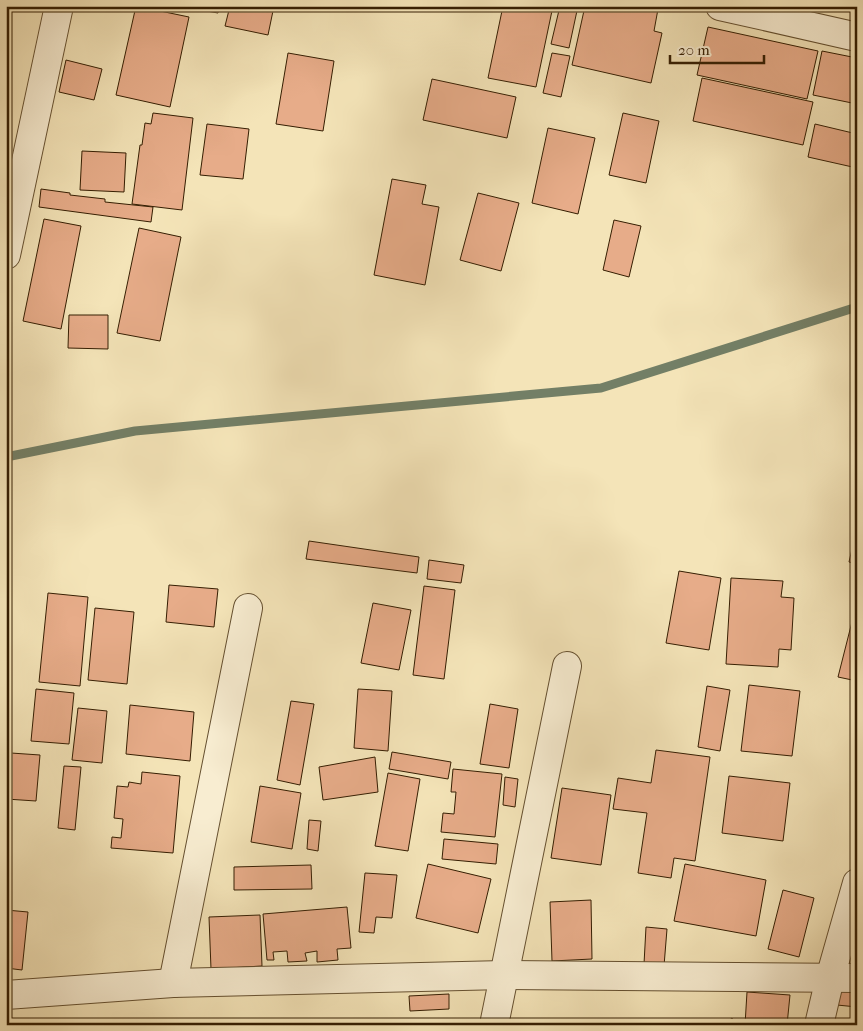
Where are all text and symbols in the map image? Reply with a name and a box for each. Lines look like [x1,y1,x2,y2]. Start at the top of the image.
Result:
scale bar [670,32,764,64]
text: 20 m [678,41,710,59]

